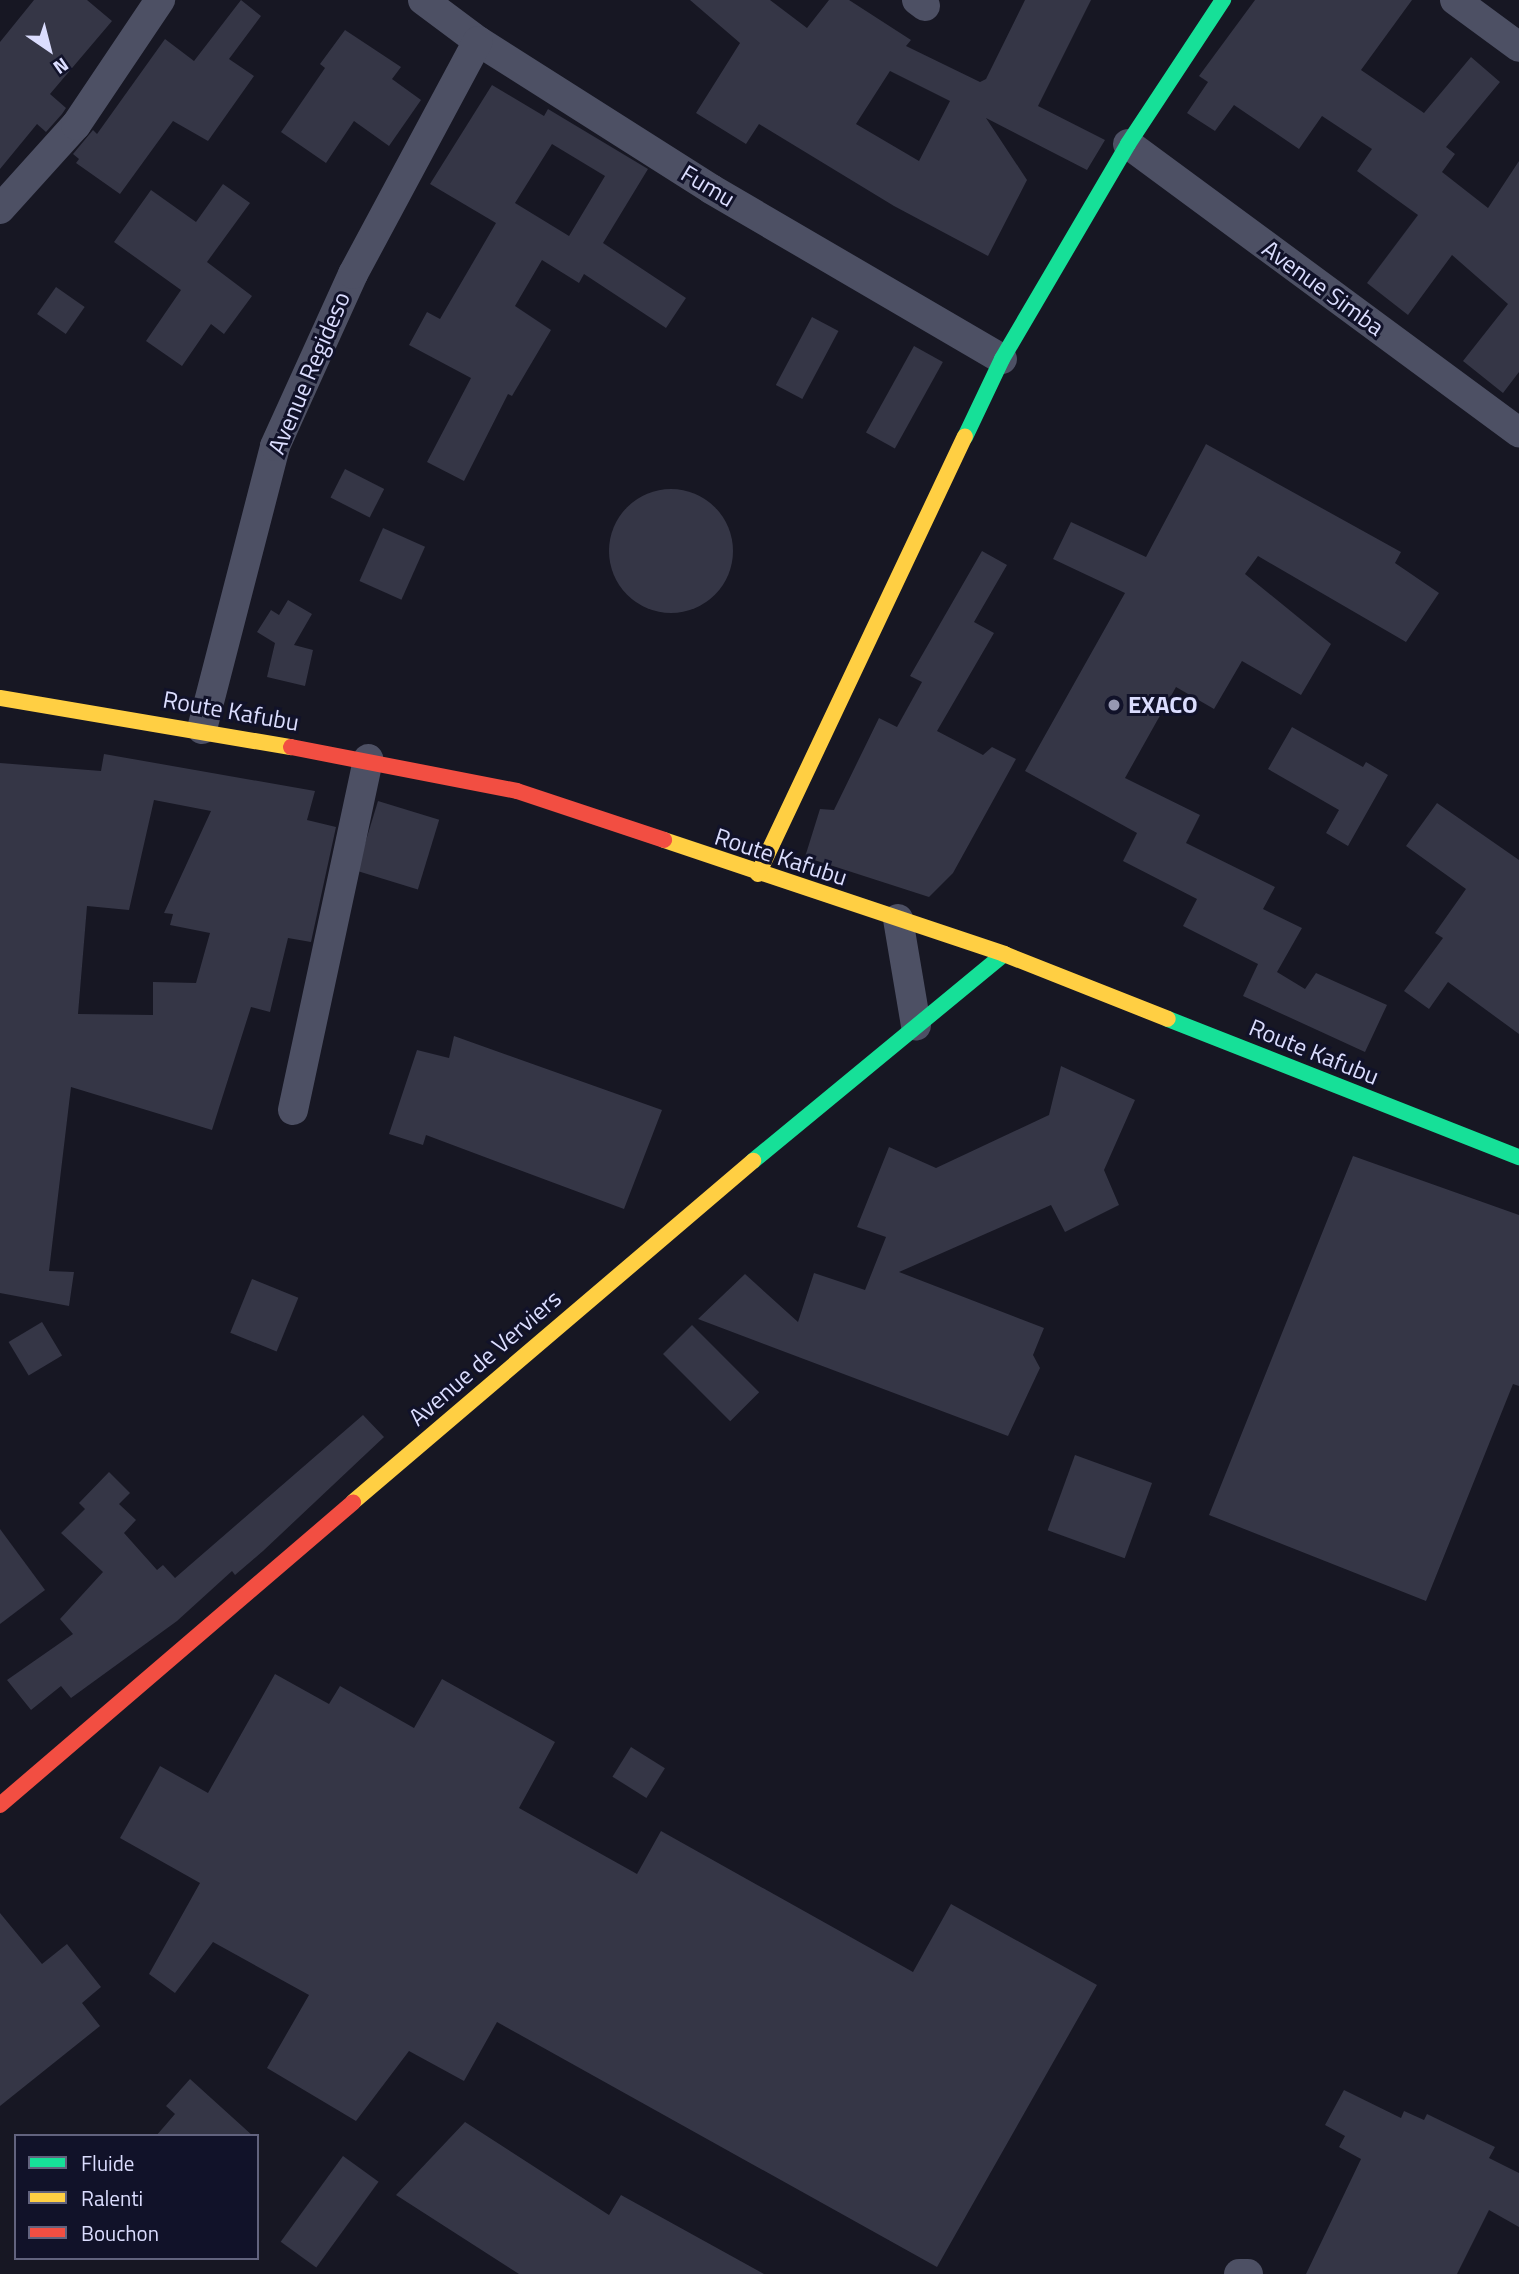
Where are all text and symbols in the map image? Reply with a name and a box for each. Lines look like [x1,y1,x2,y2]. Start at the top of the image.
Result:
north arrow [14,14,84,84]
text: N [48,51,75,82]
street label: Fumu [676,159,740,213]
street label: Avenue Simba [1257,234,1389,342]
street label: Avenue Regideso [262,288,356,458]
street label: Route Kafubu [161,685,301,737]
place label: EXACO [1128,691,1198,719]
marker: EXACO [1106,697,1122,713]
street label: Route Kafubu [711,822,851,892]
street label: Route Kafubu [1245,1013,1383,1091]
street label: Avenue de Verviers [403,1284,567,1432]
legend [14,2134,259,2260]
text: Fluide [81,2147,134,2179]
text: Ralenti [81,2182,143,2214]
text: Bouchon [81,2217,159,2249]

